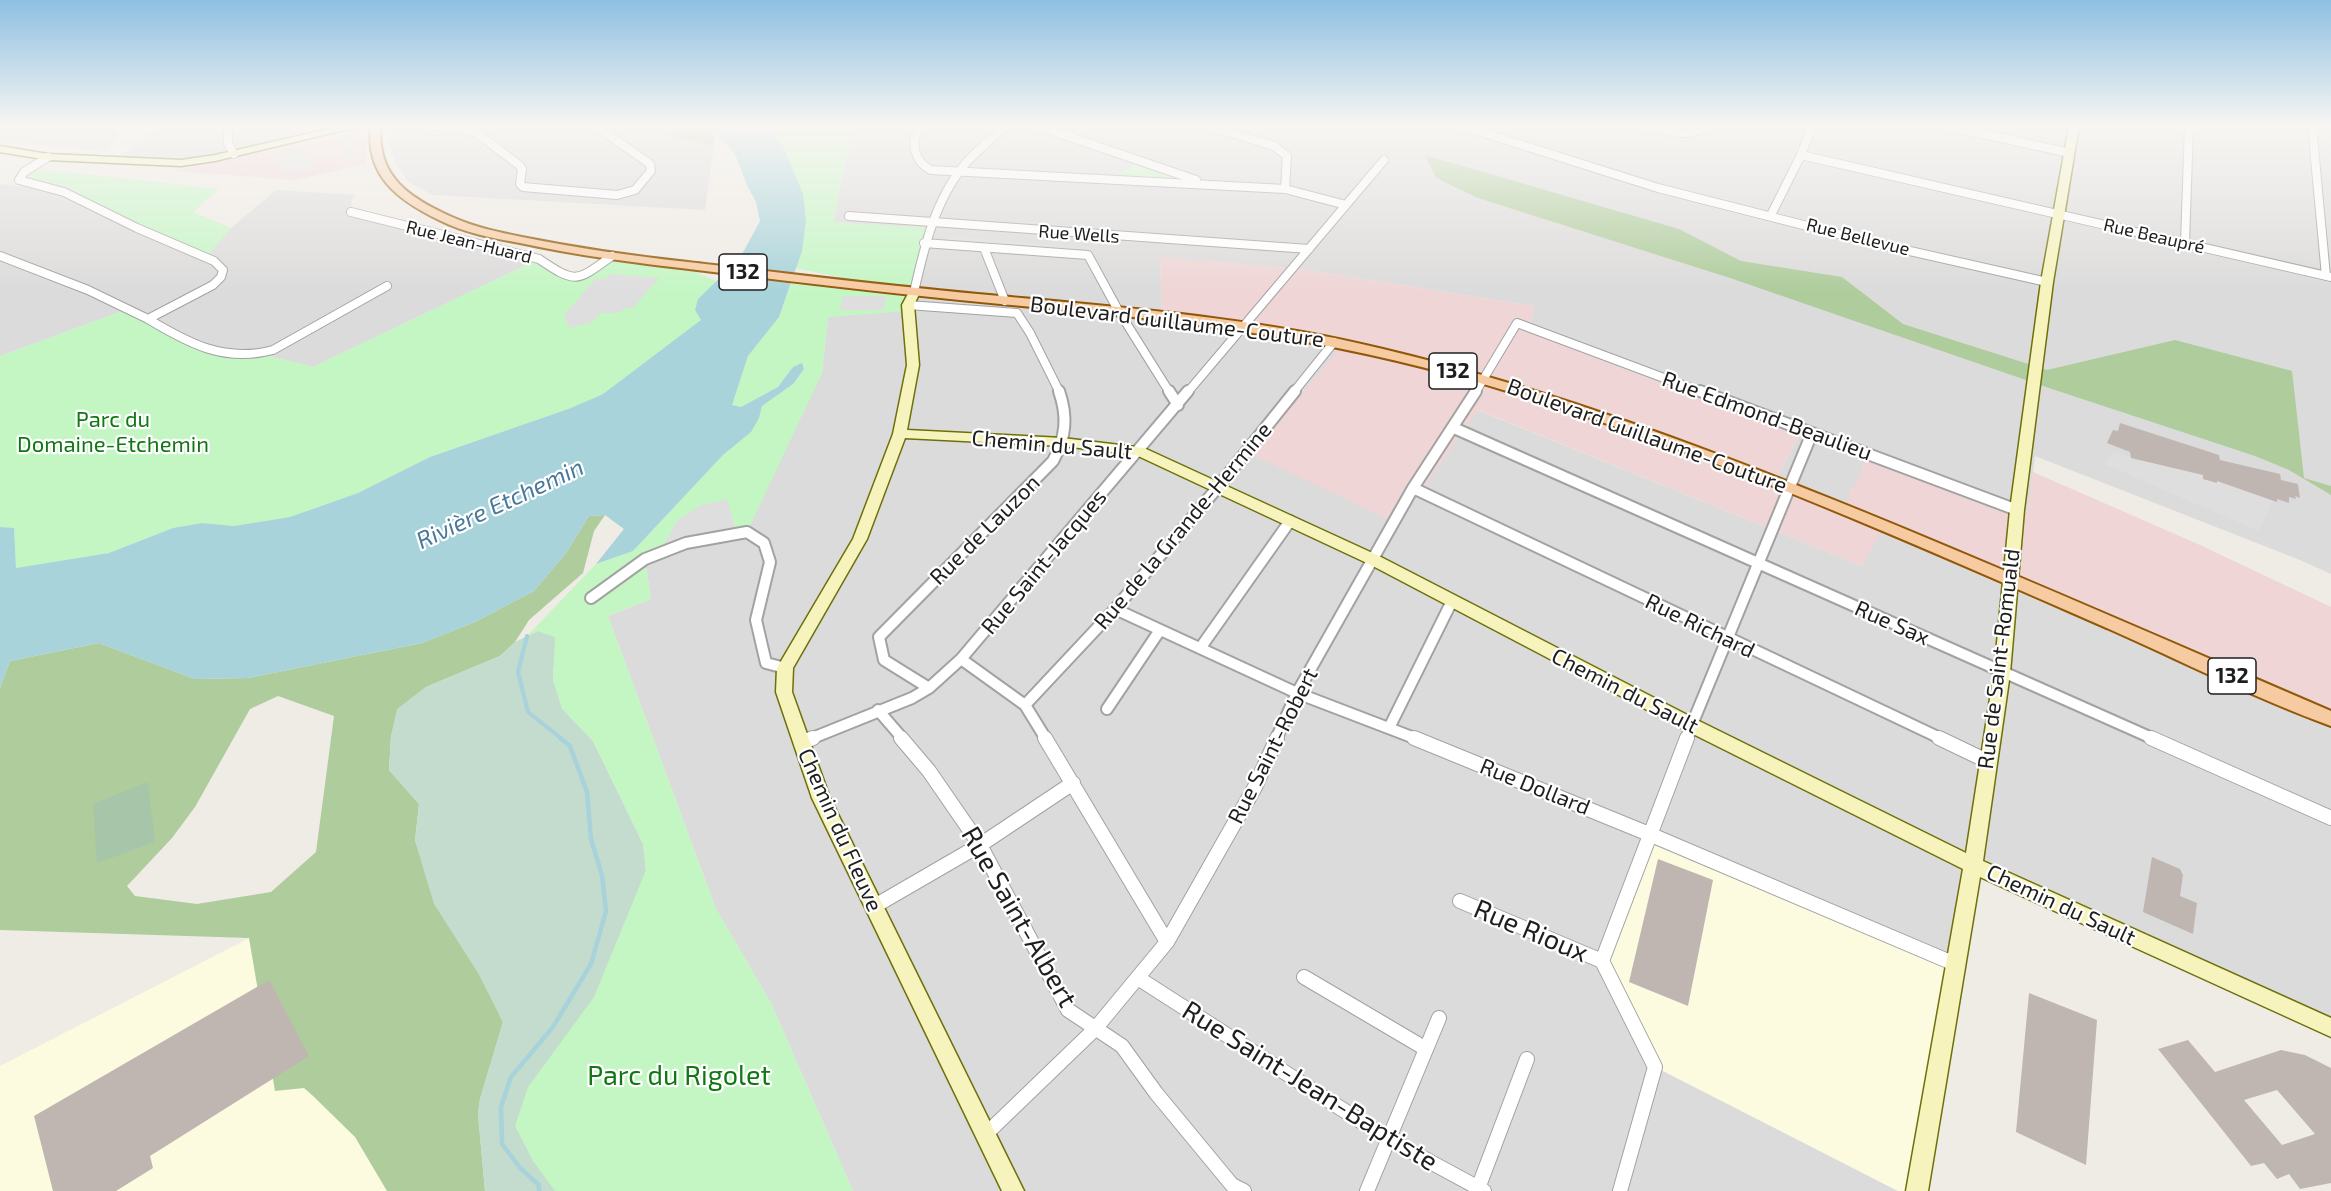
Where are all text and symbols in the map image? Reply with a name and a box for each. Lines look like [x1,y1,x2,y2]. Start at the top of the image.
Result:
street label: Rue Bellevue [1804,214,1912,260]
street label: Rue Beaupré [2101,214,2207,258]
street label: Rue Jean-Huard [404,216,534,268]
street label: Rue Wells [1038,220,1120,248]
road number: 132 [719,254,767,290]
street label: Boulevard Guillaume-Couture [1028,291,1326,353]
road number: 132 [1429,353,1477,389]
street label: Rue Edmond-Beaulieu [1659,366,1875,466]
street label: Boulevard Guillaume-Couture [1503,373,1791,499]
park label: Parc du Domaine-Etchemin [17,407,209,458]
street label: Rue de la Grande-Hermine [1089,417,1277,635]
street label: Chemin du Sault [970,425,1134,465]
water label: Rivière Etchemin [412,453,588,555]
street label: Rue de Lauzon [925,470,1045,590]
street label: Rue Saint-Jacques [976,484,1112,640]
street label: Rue de Saint-Romuald [1972,547,2026,771]
street label: Rue Richard [1641,588,1759,664]
street label: Rue Sax [1851,595,1933,651]
street label: Chemin du Sault [1547,643,1703,739]
road number: 132 [2208,658,2256,694]
street label: Rue Saint-Robert [1222,664,1324,828]
street label: Chemin du Fleuve [792,744,888,916]
street label: Rue Dollard [1476,753,1594,821]
street label: Rue Saint-Albert [954,821,1084,1013]
street label: Chemin du Sault [1982,859,2140,951]
street label: Rue Rioux [1469,892,1593,970]
street label: Rue Saint-Jean-Baptiste [1176,994,1444,1178]
park label: Parc du Rigolet [587,1060,771,1092]

